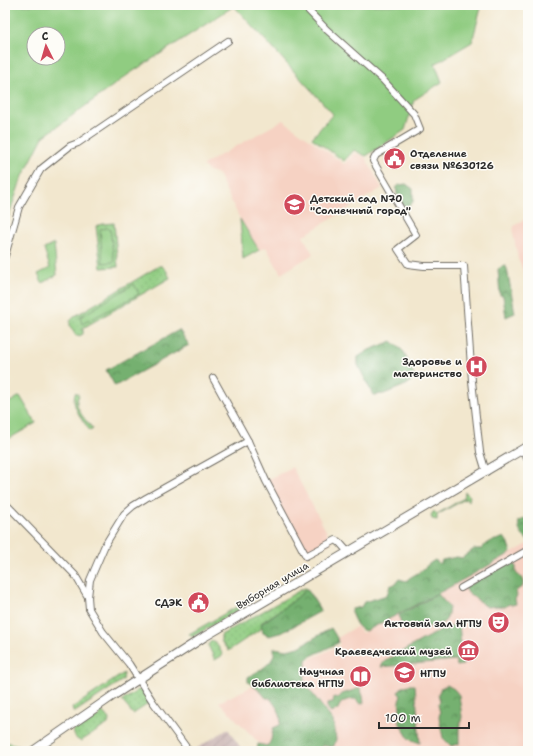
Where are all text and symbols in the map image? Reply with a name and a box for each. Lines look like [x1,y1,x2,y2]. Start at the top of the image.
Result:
north arrow [26,26,66,66]
text: С [41,29,49,44]
public building icon: Отделение связи №630126 [381,146,407,172]
place label: Отделение связи №630126 [410,147,494,172]
school or university icon: Детский сад N70 "Солнечный город" [281,191,307,217]
place label: Детский сад N70 "Солнечный город" [310,192,411,217]
hospital icon: Здоровье и материнство [464,354,490,380]
place label: Здоровье и материнство [393,355,462,380]
street label: Выборная улица [234,558,311,612]
public building icon: СДЭК [185,589,211,615]
place label: СДЭК [155,596,182,609]
theatre icon: Актовый зал НГПУ [485,610,511,636]
place label: Актовый зал НГПУ [384,617,482,630]
museum icon: Краеведческий музей [455,638,481,664]
place label: Краеведческий музей [335,645,452,658]
school or university icon: НГПУ [391,660,417,686]
library icon: Научная библиотека НГПУ [347,664,373,690]
place label: Научная библиотека НГПУ [251,665,344,690]
place label: НГПУ [420,667,446,680]
scale bar [379,704,469,730]
text: 100 m [385,710,421,726]

